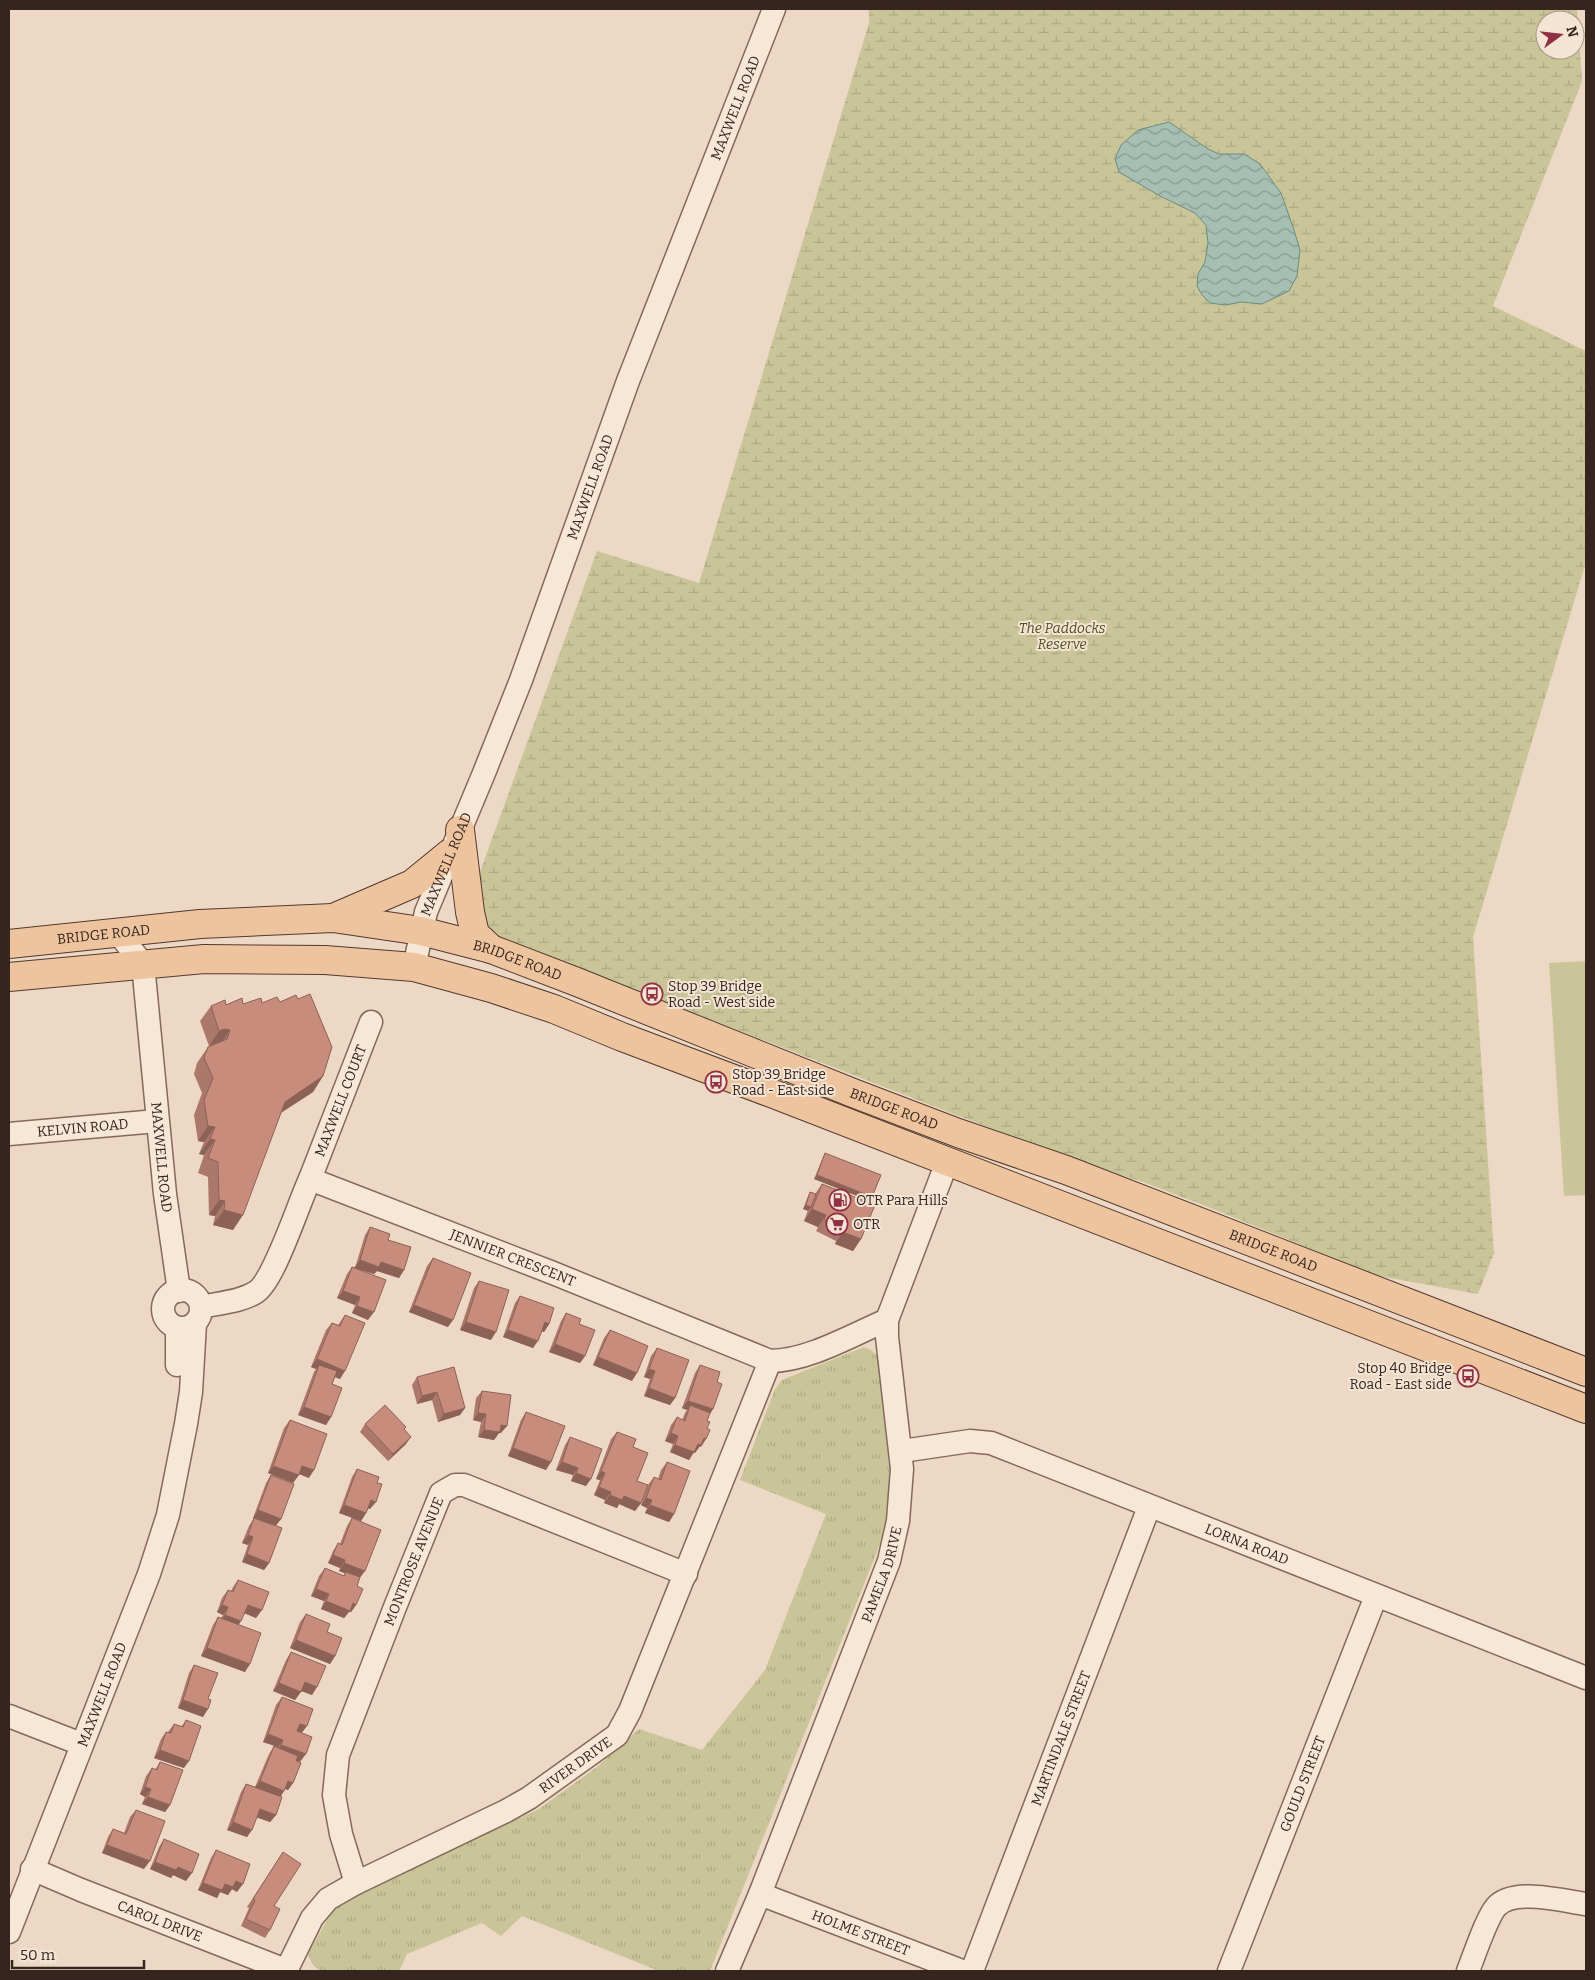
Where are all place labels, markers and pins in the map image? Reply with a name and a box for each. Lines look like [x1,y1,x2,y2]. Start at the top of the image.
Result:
place label: Stop 39 Bridge Road - West side [668,978,775,1011]
bus stop icon: Stop 39 Bridge Road - West side [640,982,664,1006]
place label: Stop 39 Bridge Road - East side [732,1066,834,1099]
bus stop icon: Stop 39 Bridge Road - East side [704,1070,728,1094]
fuel station icon: OTR Para Hills [828,1188,852,1212]
place label: OTR Para Hills [856,1192,948,1209]
supermarket icon: OTR [825,1212,849,1236]
place label: OTR [853,1216,880,1233]
place label: Stop 40 Bridge Road - East side [1350,1360,1452,1393]
bus stop icon: Stop 40 Bridge Road - East side [1456,1364,1480,1388]

